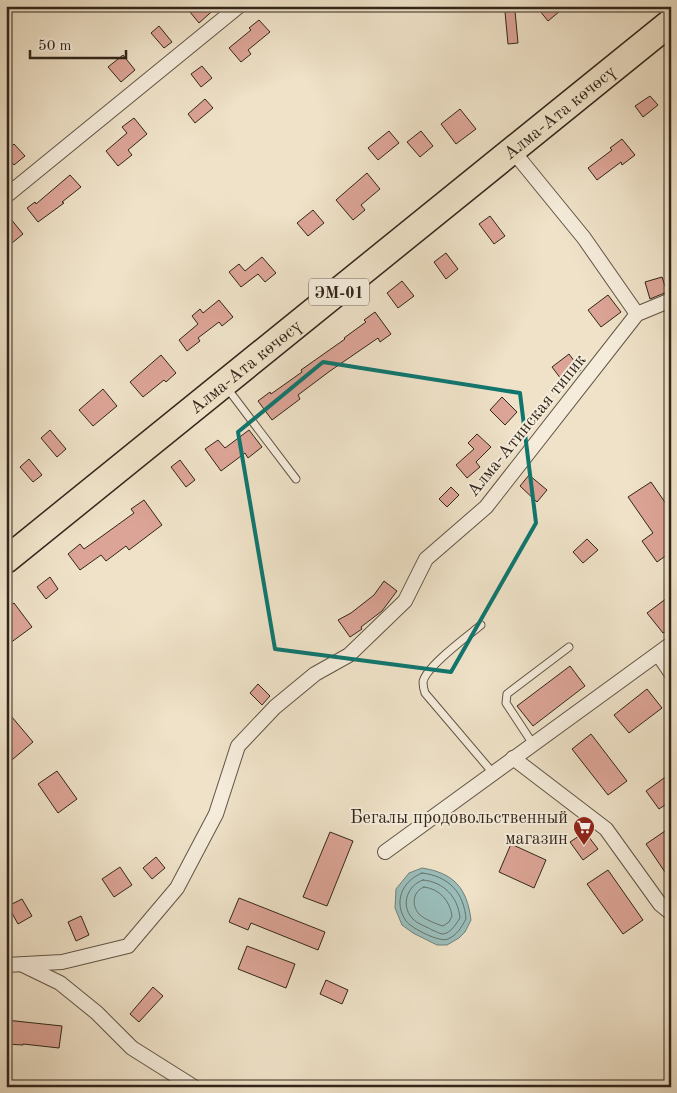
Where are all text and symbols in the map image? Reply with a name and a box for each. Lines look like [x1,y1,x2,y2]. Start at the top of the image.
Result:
scale bar [30,28,126,60]
text: 50 m [38,39,72,54]
street label: Алма-Ата көчөсү [501,62,620,163]
road number: ЭМ-01 [309,278,369,306]
street label: Алма-Ата көчөсү [187,316,306,418]
street label: Алма-Атинская типик [464,351,590,500]
place label: Бегалы продовольственный магазин [350,809,568,848]
supermarket icon: Бегалы продовольственный магазин [572,815,596,846]

